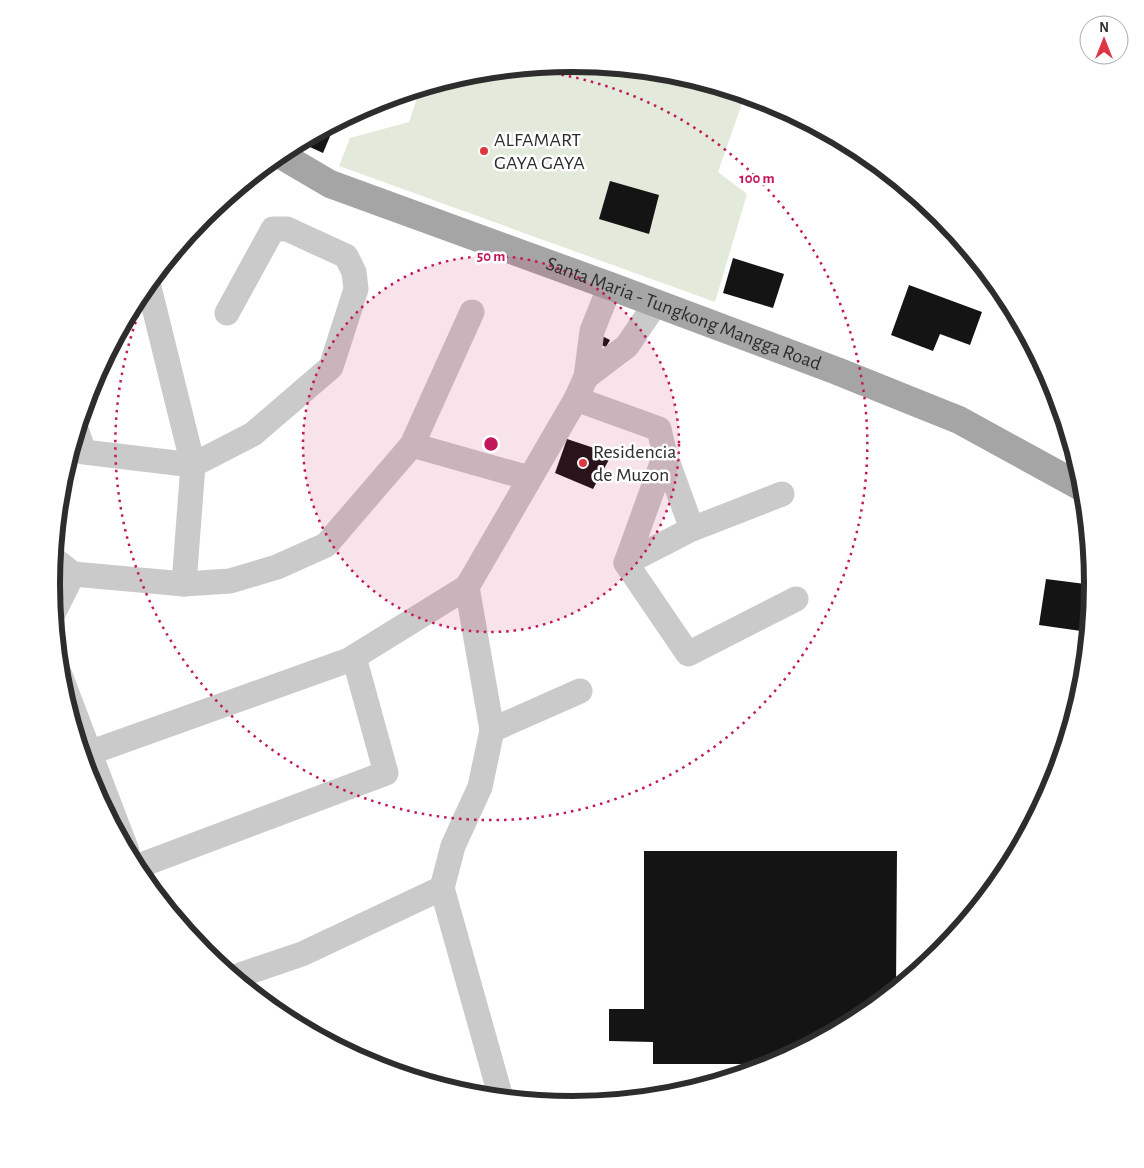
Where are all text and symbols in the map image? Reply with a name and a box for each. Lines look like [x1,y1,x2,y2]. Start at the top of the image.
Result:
north arrow [1079,15,1129,65]
text: N [1099,21,1109,35]
place label: ALFAMART GAYA GAYA [494,130,585,173]
marker: ALFAMART GAYA GAYA [478,145,490,157]
text: 100 m [739,171,775,186]
text: 50 m [477,249,505,264]
street label: Santa Maria - Tungkong Mangga Road [543,254,824,374]
centre of rings [482,435,500,453]
place label: Residencia de Muzon [593,442,677,485]
marker: Residencia de Muzon [577,457,589,469]

